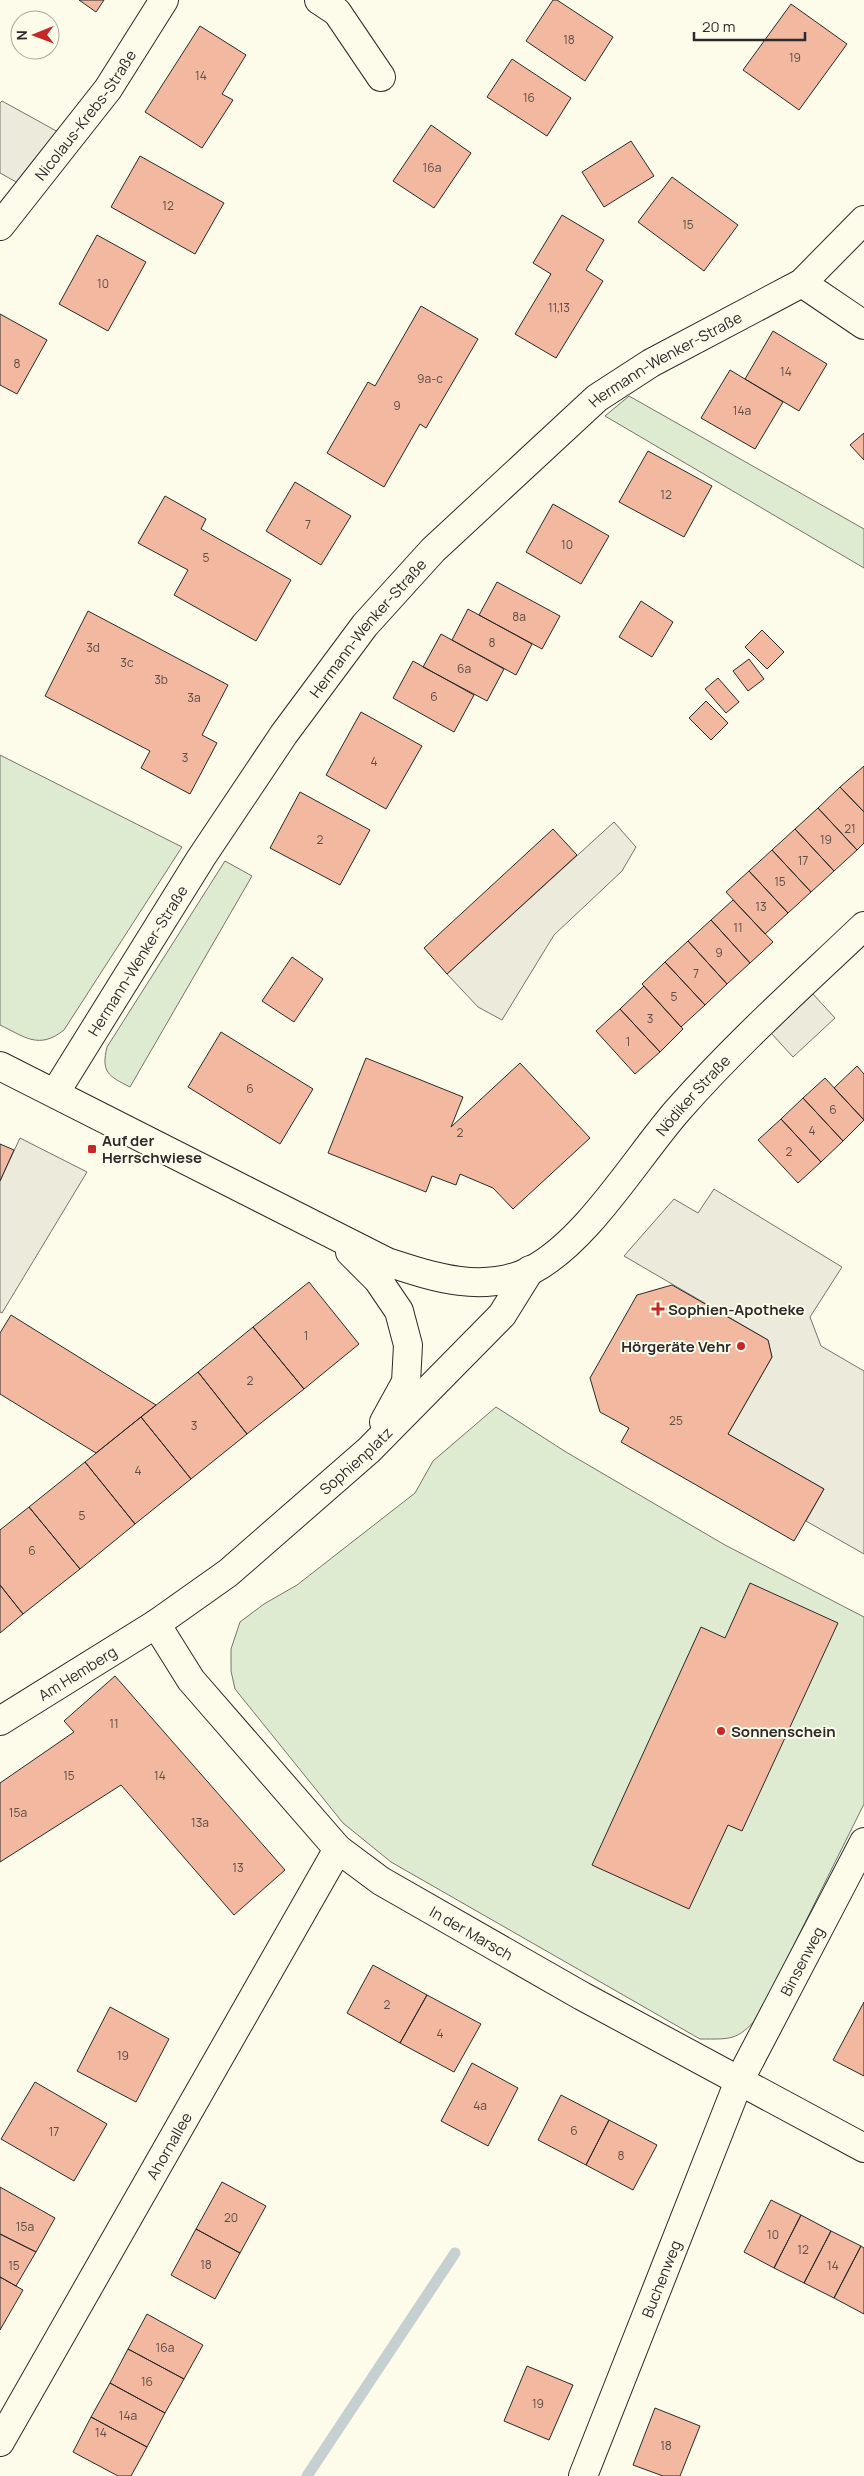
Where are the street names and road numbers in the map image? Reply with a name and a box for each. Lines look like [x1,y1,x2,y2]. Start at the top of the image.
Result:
street label: Nicolaus-Krebs-Straße [29,45,141,185]
street label: Hermann-Wenker-Straße [584,306,745,411]
street label: Hermann-Wenker-Straße [304,554,431,702]
street label: Hermann-Wenker-Straße [83,881,192,1040]
street label: Nödiker Straße [650,1050,735,1140]
street label: Sophienplatz [315,1422,397,1499]
street label: Am Hemberg [34,1641,120,1705]
street label: In der Marsch [426,1901,517,1965]
street label: Binsenweg [775,1923,829,2000]
street label: Ahornallee [141,2108,197,2183]
street label: Buchenweg [636,2237,686,2321]

